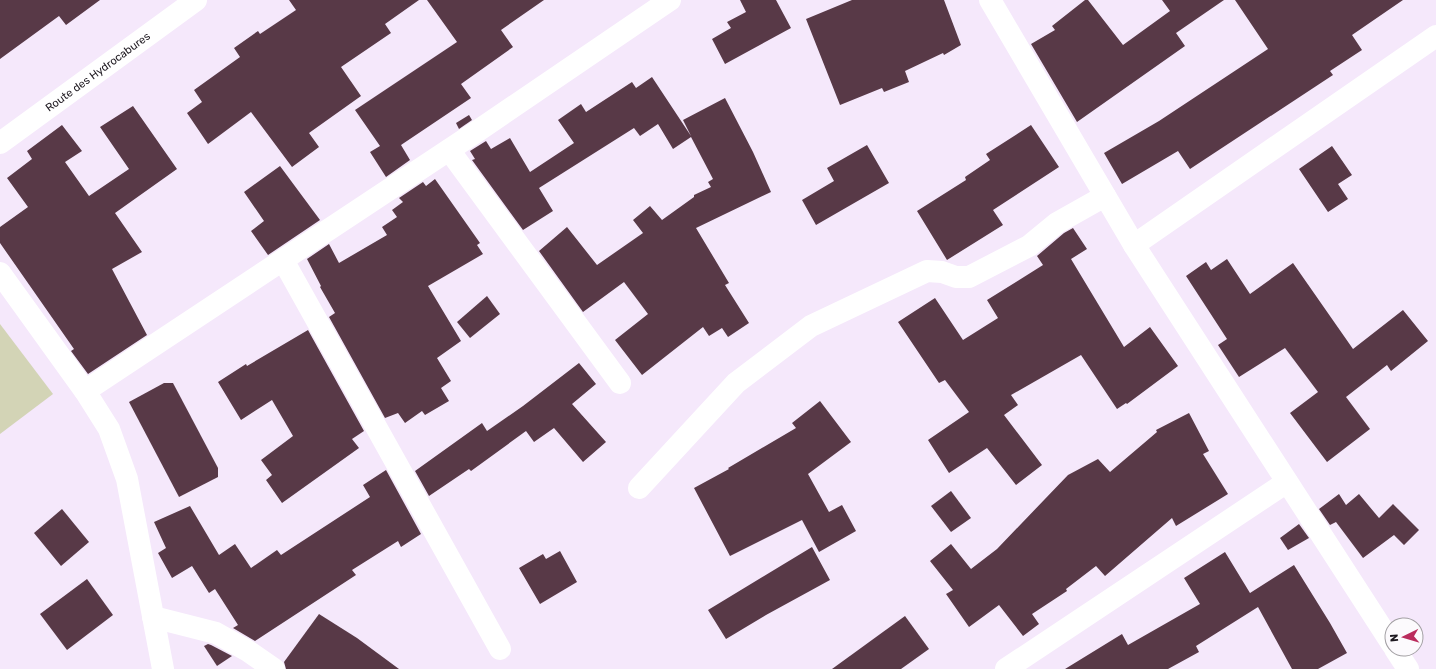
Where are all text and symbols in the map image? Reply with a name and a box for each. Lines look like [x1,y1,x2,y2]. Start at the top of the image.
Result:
street label: Route des Hydrocabures [43,29,153,114]
north arrow [1384,617,1424,657]
text: N [1388,633,1401,642]

